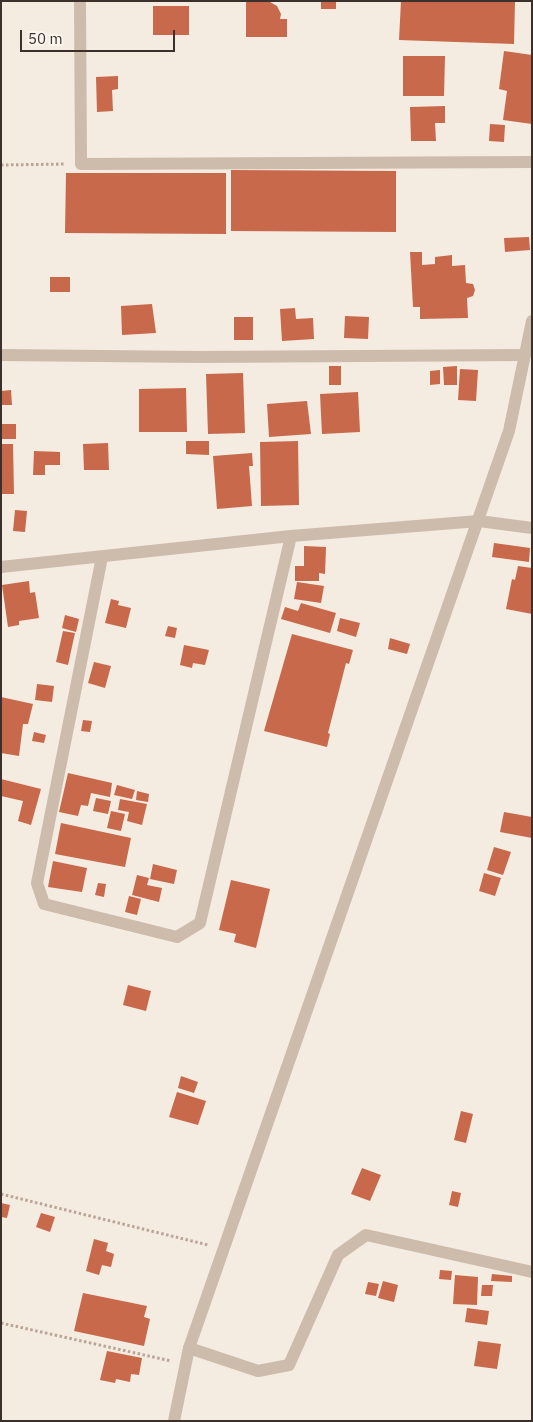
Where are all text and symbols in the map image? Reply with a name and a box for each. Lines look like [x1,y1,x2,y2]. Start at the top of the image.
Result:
scale bar [22,20,178,52]
text: 50 m [28,29,63,48]

